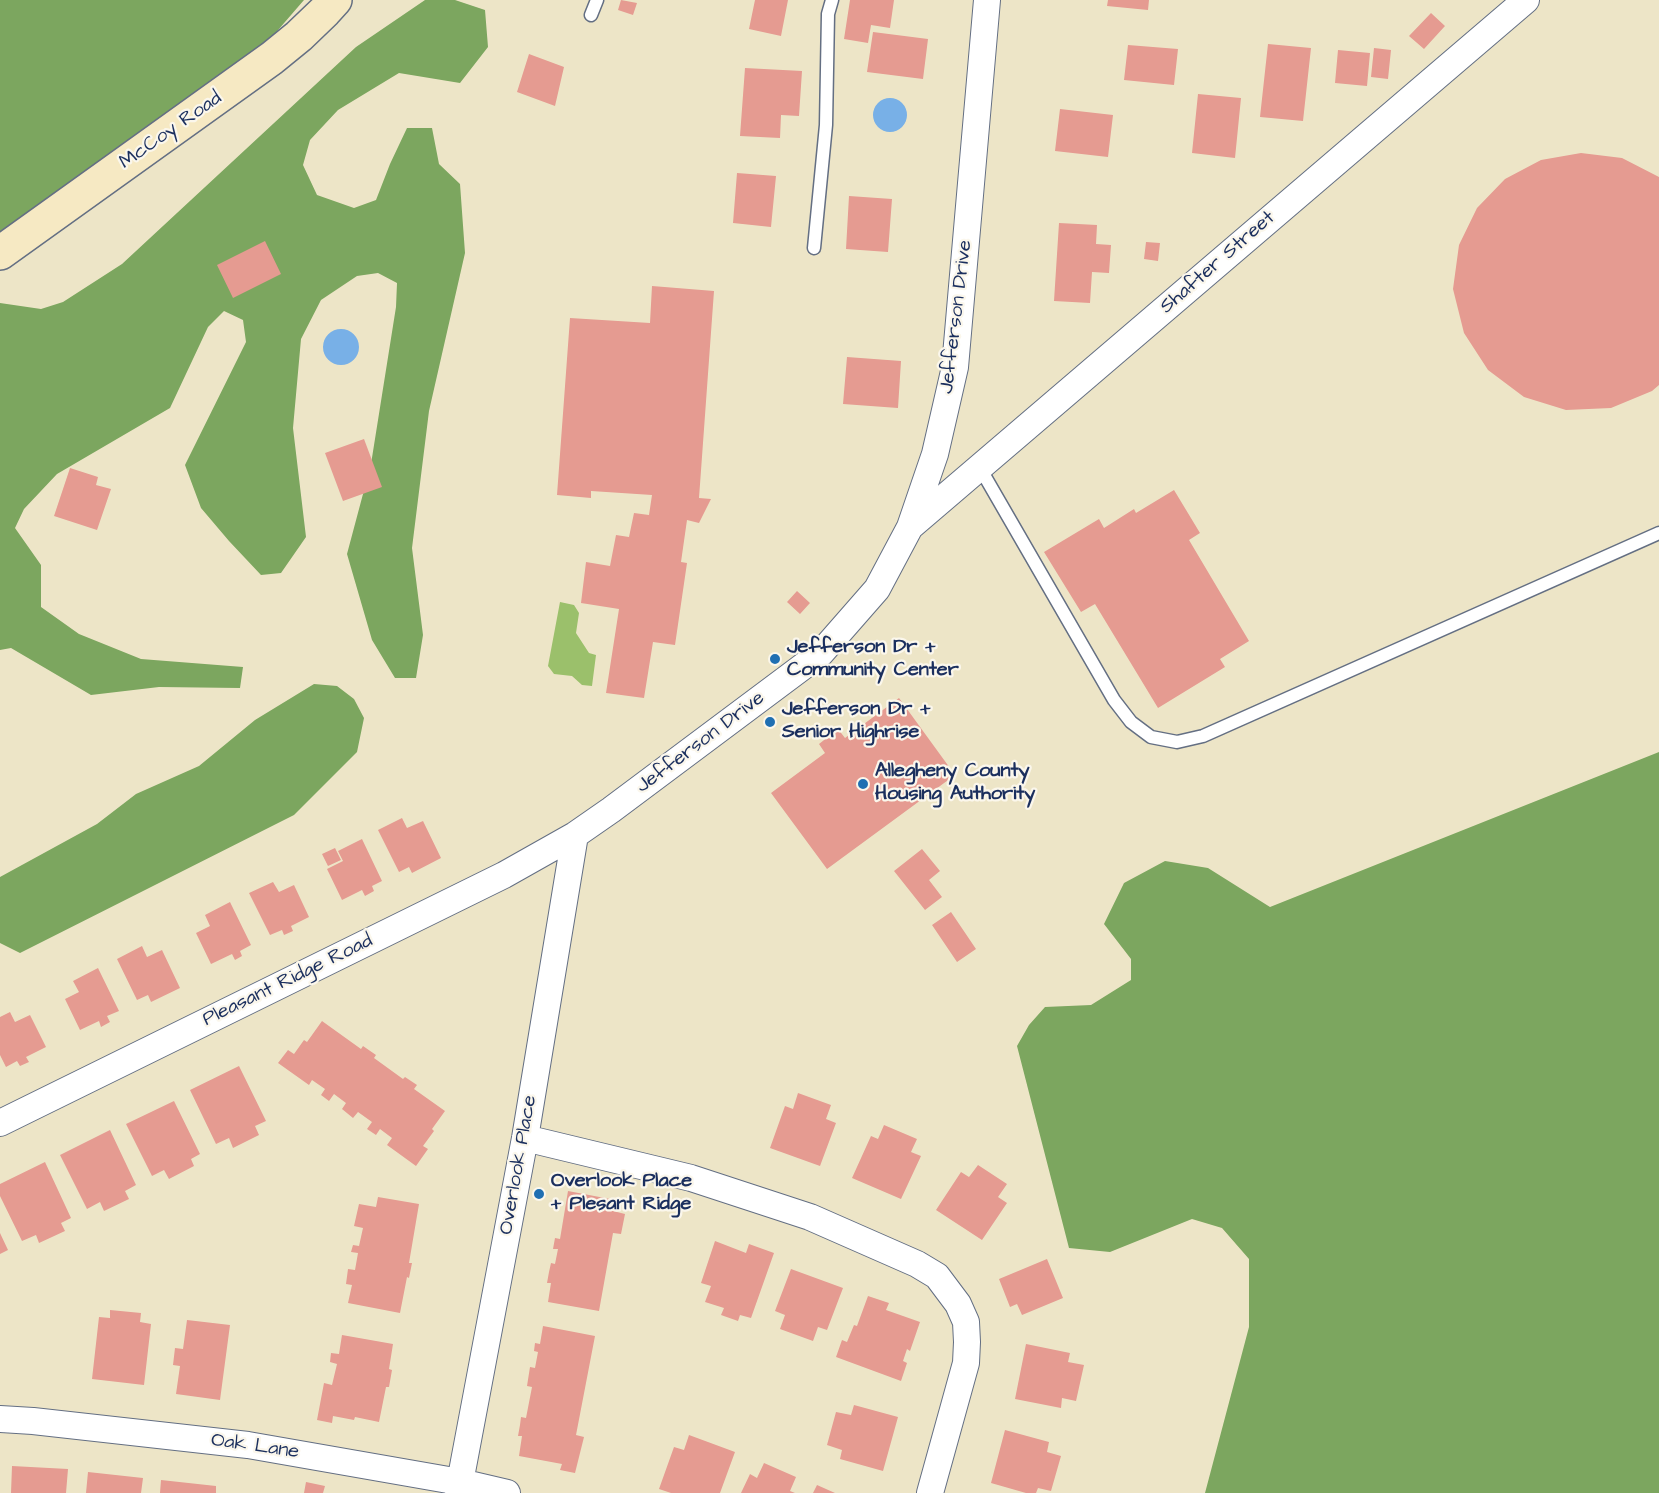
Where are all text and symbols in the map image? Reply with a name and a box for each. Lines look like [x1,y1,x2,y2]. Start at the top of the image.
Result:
street label: McCoy Road [115,87,227,175]
street label: Shafter Street [1156,207,1280,319]
street label: Jefferson Drive [936,239,978,395]
place label: Jefferson Dr + Community Center [787,636,959,683]
marker: Jefferson Dr + Community Center [768,652,782,666]
street label: Jefferson Drive [632,687,770,799]
place label: Jefferson Dr + Senior Highrise [782,698,931,745]
marker: Jefferson Dr + Senior Highrise [763,715,777,729]
place label: Allegheny County Housing Authority [875,760,1035,807]
marker: Allegheny County Housing Authority [856,777,870,791]
street label: Pleasant Ridge Road [199,929,377,1033]
street label: Overlook Place [495,1093,543,1237]
place label: Overlook Place + Plesant Ridge [551,1170,692,1217]
marker: Overlook Place + Plesant Ridge [532,1187,546,1201]
street label: Oak Lane [209,1429,301,1465]

